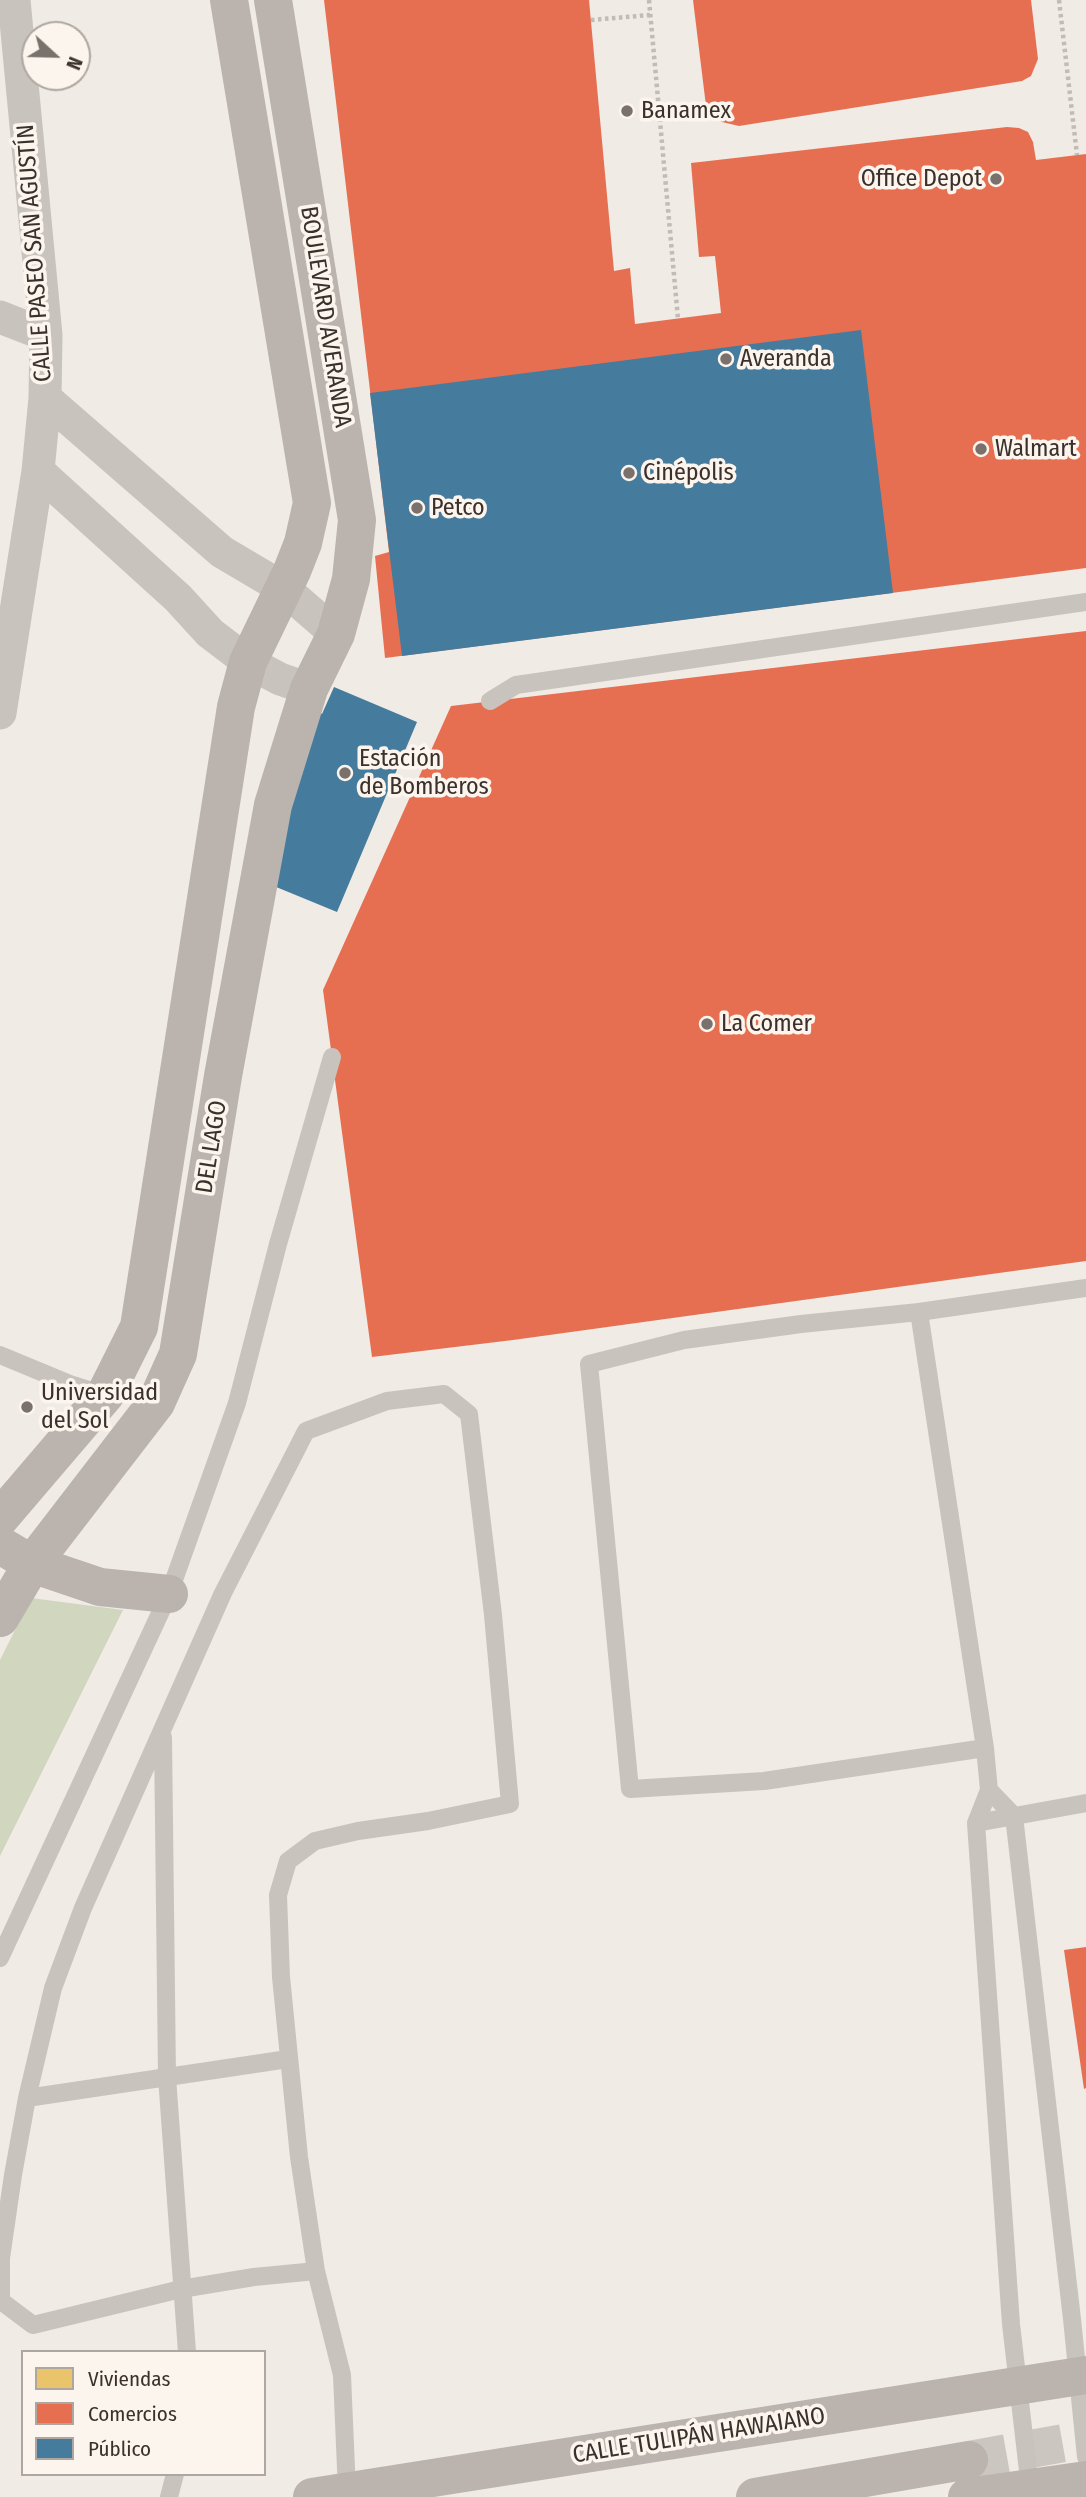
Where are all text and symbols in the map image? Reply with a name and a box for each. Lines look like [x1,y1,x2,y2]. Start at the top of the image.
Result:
north arrow [21,21,91,91]
text: N [61,54,87,73]
place label: Banamex [641,97,731,125]
marker: Banamex [619,103,635,119]
street label: CALLE PASEO SAN AGUSTÍN [12,123,58,383]
place label: Office Depot [861,165,982,193]
marker: Office Depot [988,171,1004,187]
street label: BOULEVARD AVERANDA [293,204,357,430]
place label: Averanda [740,345,832,373]
marker: Averanda [718,351,734,367]
place label: Walmart [995,435,1077,463]
marker: Walmart [973,441,989,457]
place label: Cinépolis [643,459,734,487]
marker: Cinépolis [621,465,637,481]
place label: Petco [431,494,485,522]
marker: Petco [409,500,425,516]
place label: Estación de Bomberos [359,745,489,801]
marker: Estación de Bomberos [337,765,353,781]
place label: La Comer [721,1010,812,1038]
marker: La Comer [699,1016,715,1032]
street label: DEL LAGO [190,1099,234,1195]
place label: Universidad del Sol [41,1379,158,1435]
marker: Universidad del Sol [19,1399,35,1415]
legend [21,2350,266,2476]
text: Viviendas [88,2366,170,2392]
text: Comercios [88,2401,177,2427]
street label: CALLE TULIPÁN HAWAIANO [571,2402,827,2470]
text: Público [88,2436,151,2462]

